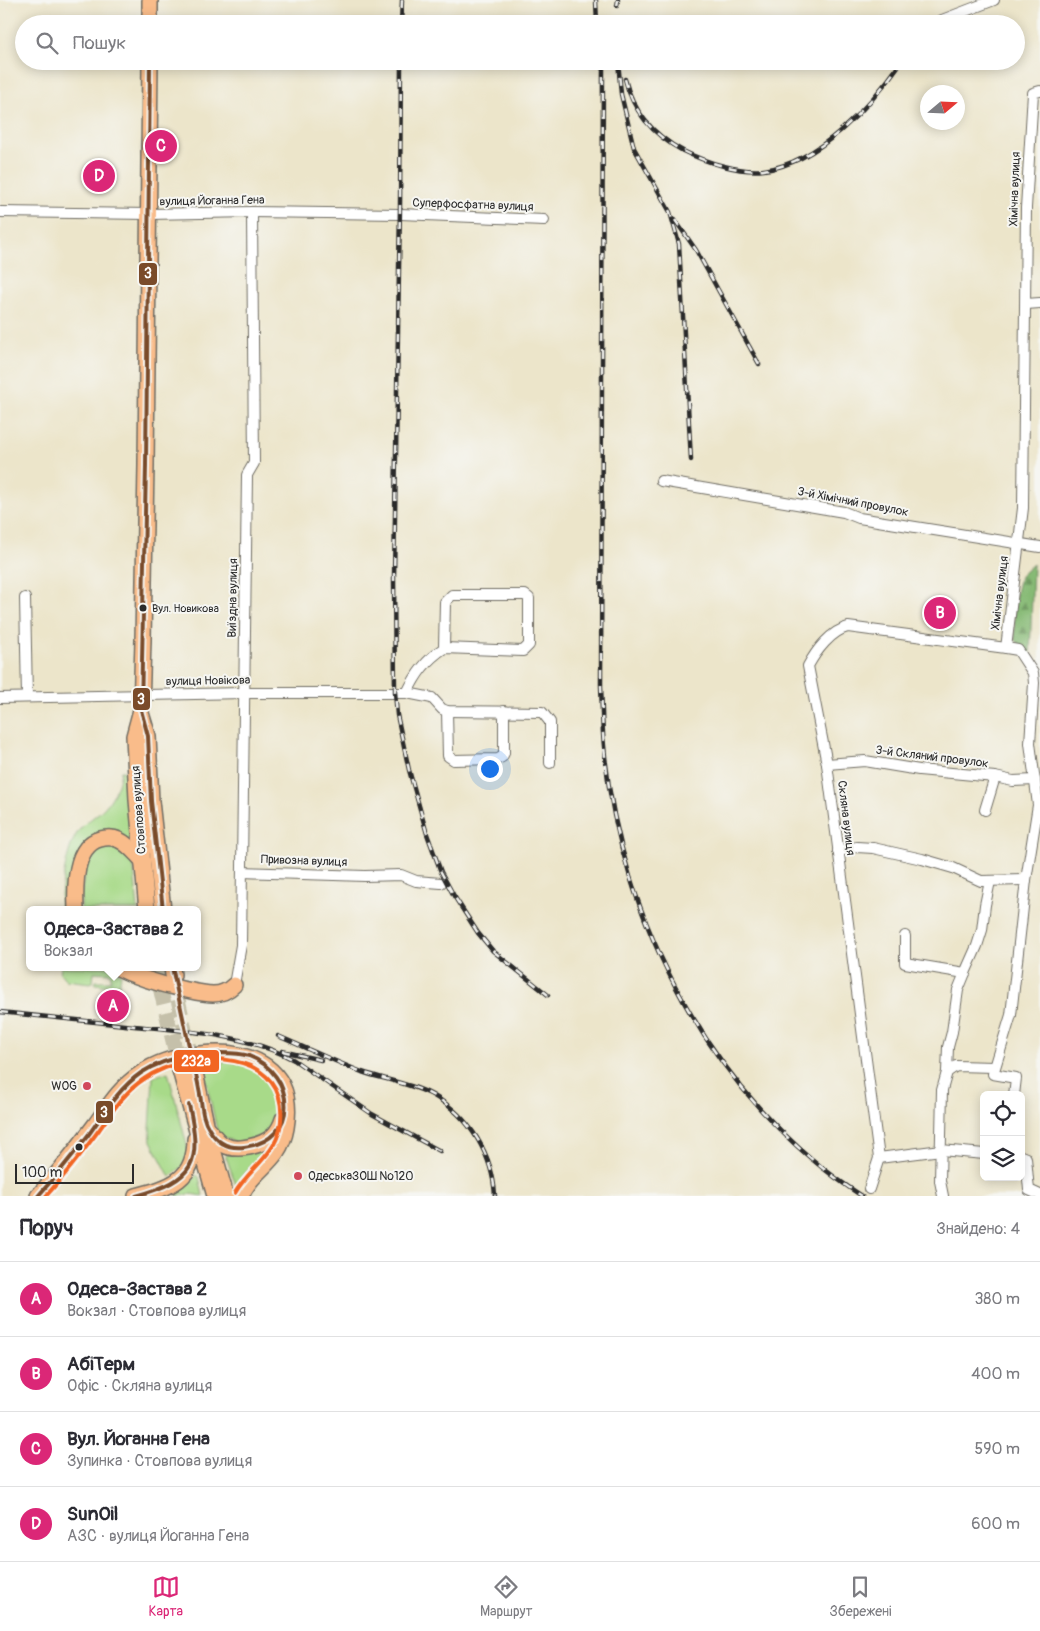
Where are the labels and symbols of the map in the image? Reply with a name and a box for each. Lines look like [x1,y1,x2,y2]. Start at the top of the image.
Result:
north arrow [920,85,965,130]
pin: C [145,127,177,165]
street label: Хімічна вулиця [1006,151,1024,227]
pin: D [83,157,115,195]
street label: вулиця Йоганна Гена [159,193,265,209]
street label: Суперфосфатна вулиця [412,195,534,215]
line badge: 3 [138,262,158,286]
text: 3 [144,265,152,282]
street label: 3-й Хімічний провулок [796,484,910,520]
street label: Хімічна вулиця [988,555,1012,631]
street label: Виїздна вулиця [225,558,241,638]
pin: B [924,594,956,632]
place label: Вул. Новикова [152,602,219,615]
marker: Вул. Новикова [138,603,148,613]
street label: вулиця Новікова [166,673,251,689]
line badge: 3 [132,687,151,711]
text: 3 [137,691,145,708]
street label: 3-й Скляний провулок [875,743,989,771]
your location [477,756,503,782]
street label: Стовпова вулиця [128,765,150,855]
street label: Скляна вулиця [834,780,858,857]
street label: Привозна вулиця [261,852,348,870]
pin: A [97,987,129,1025]
line badge: 232а [173,1049,220,1073]
text: 232а [181,1053,211,1070]
place label: WOG [51,1079,77,1094]
marker: WOG [81,1080,93,1092]
line badge: 3 [95,1100,114,1124]
text: 3 [100,1104,108,1121]
unlabelled marker [74,1142,84,1152]
scale bar [15,1161,134,1184]
place label: ОдеськаЗОШ №120 [308,1169,414,1184]
marker: ОдеськаЗОШ №120 [292,1170,304,1182]

